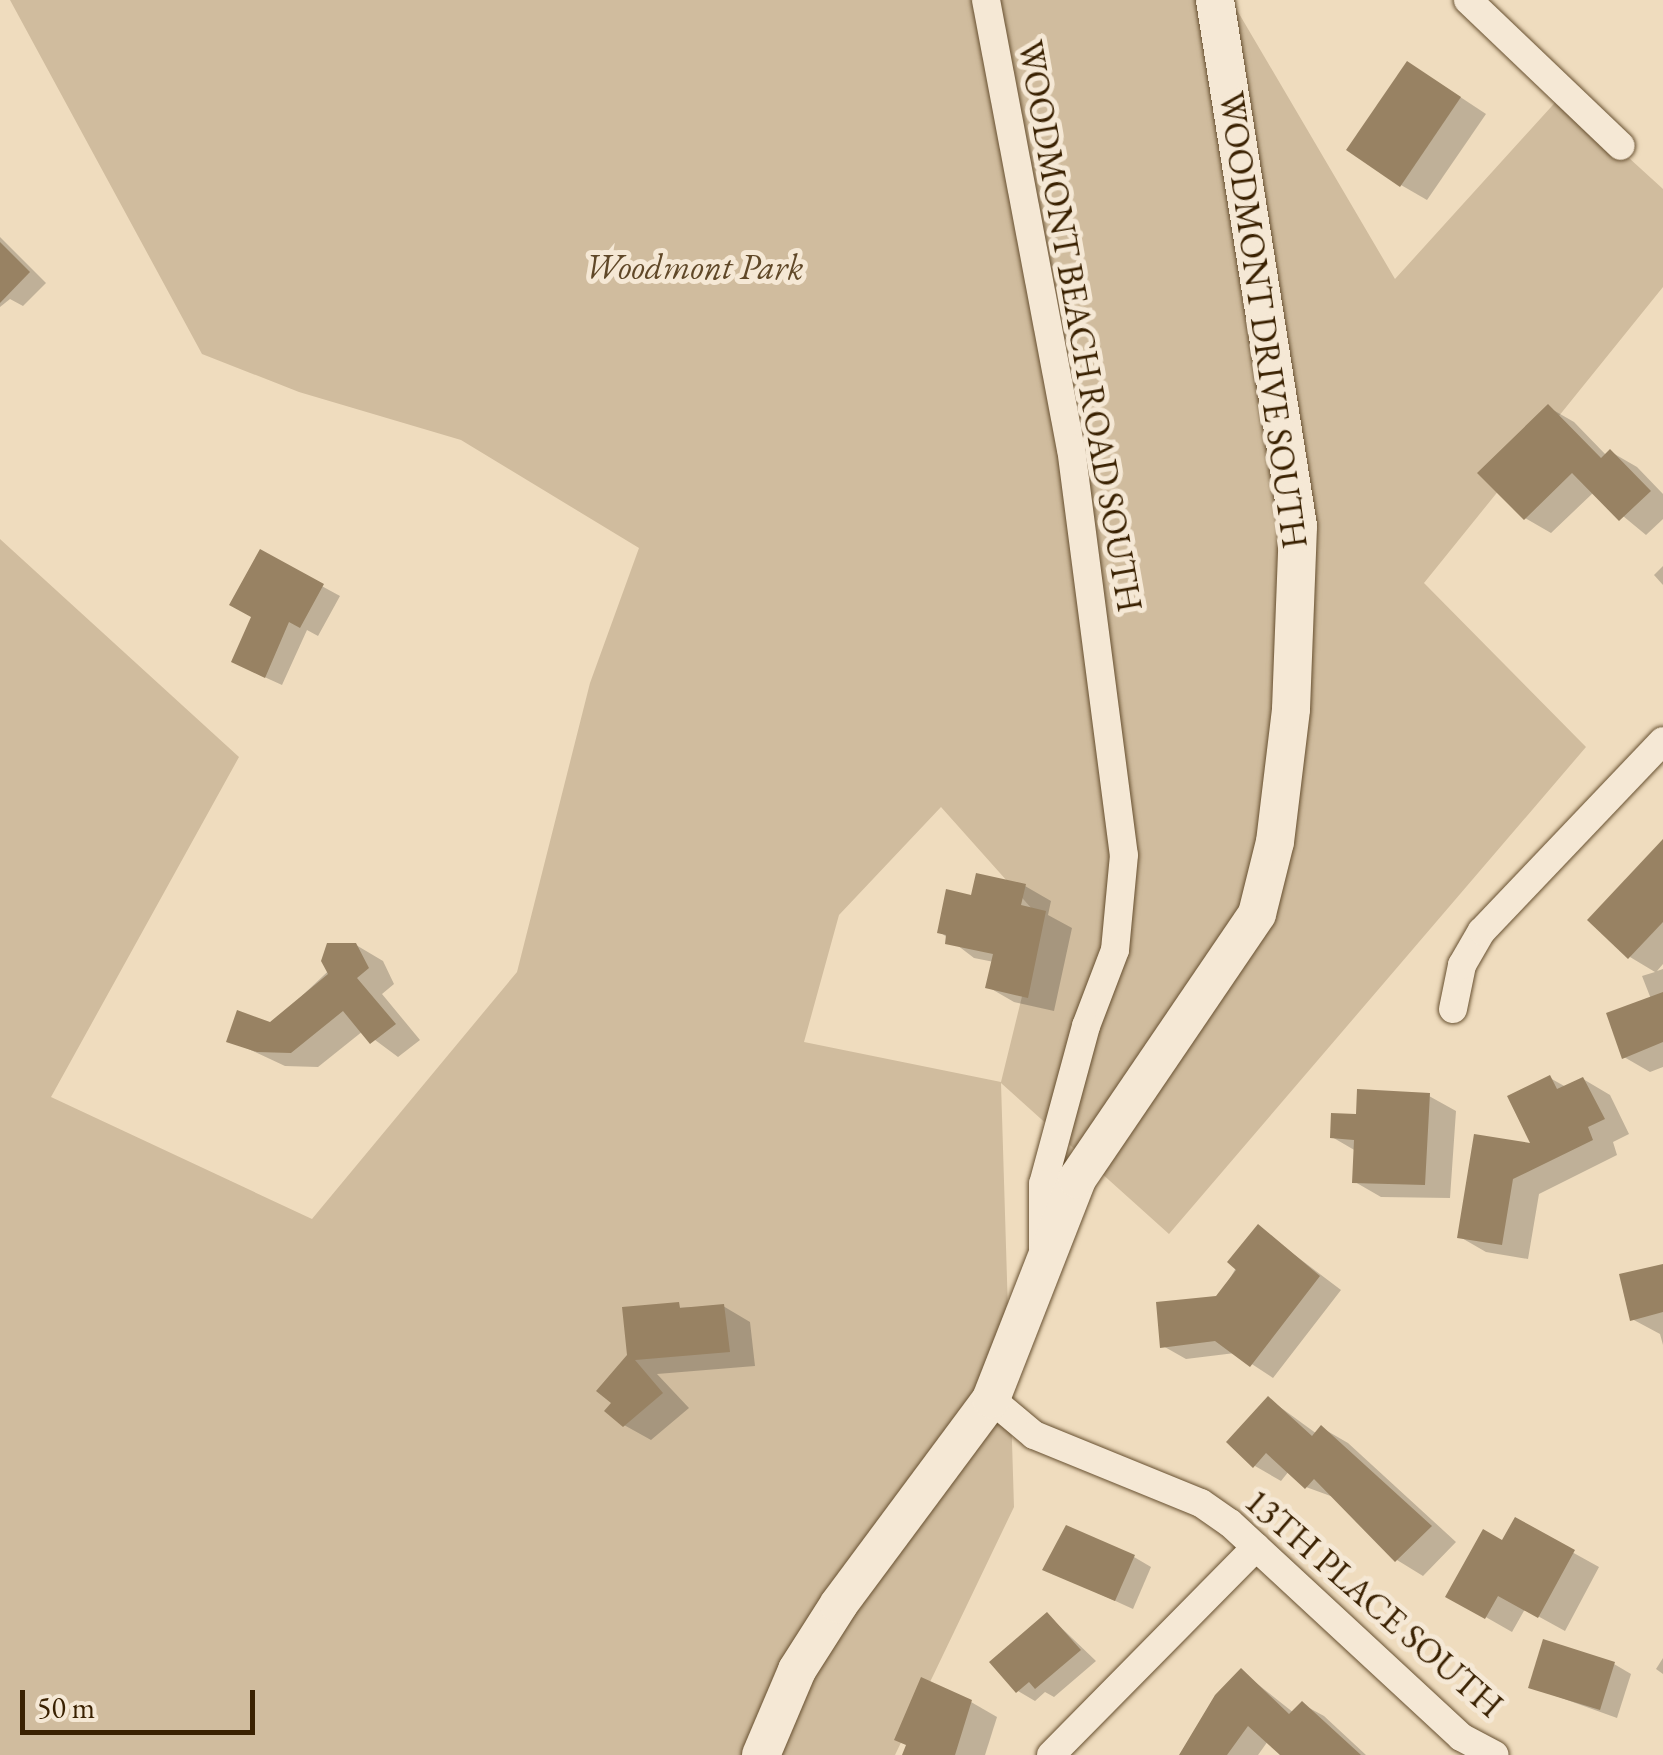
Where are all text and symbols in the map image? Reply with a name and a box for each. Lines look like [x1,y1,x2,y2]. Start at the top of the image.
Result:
street label: WOODMONT BEACH ROAD SOUTH [1009,37,1151,615]
street label: WOODMONT DRIVE SOUTH [1210,89,1316,551]
park label: Woodmont Park [585,246,803,288]
street label: 13TH PLACE SOUTH [1237,1480,1511,1726]
scale bar [25,1670,260,1732]
text: 50 m [37,1688,95,1727]

